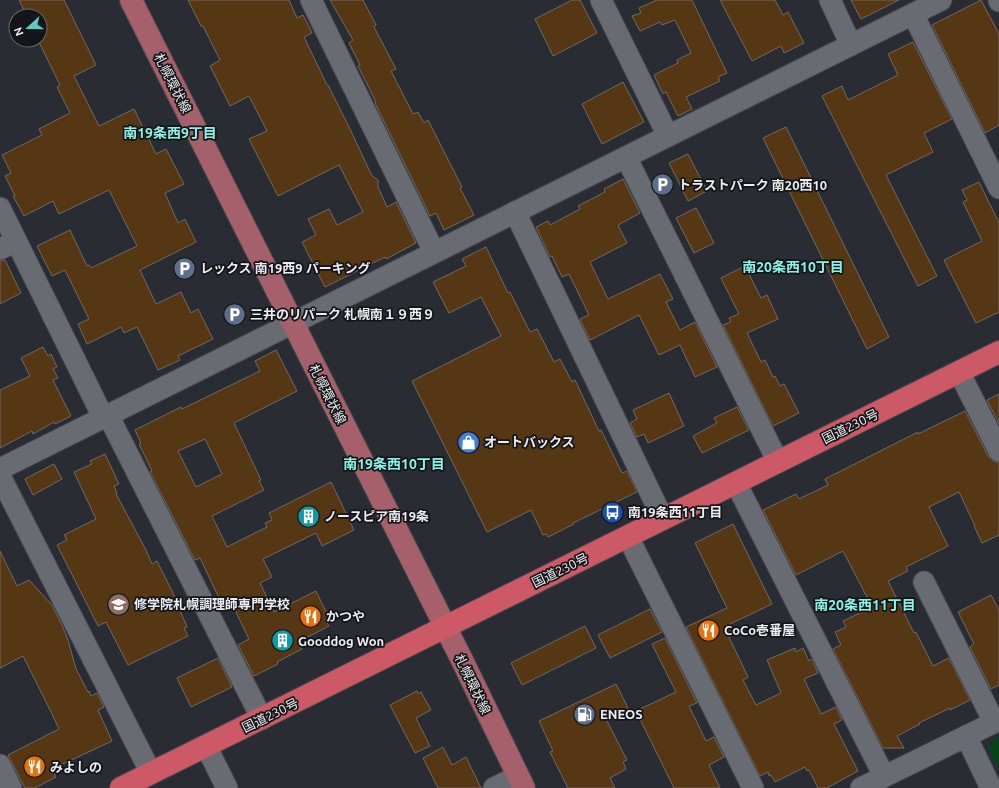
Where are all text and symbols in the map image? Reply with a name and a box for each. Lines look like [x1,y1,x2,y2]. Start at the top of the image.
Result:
north arrow [8,8,48,48]
text: N [12,26,26,38]
street label: 札幌環状線 [152,51,194,115]
district label: 南19条西9丁目 [123,125,217,141]
parking icon: トラストパーク 南20西10 [650,172,676,198]
place label: トラストパーク 南20西10 [678,178,827,192]
parking icon: レックス 南19西9 パーキング [172,255,198,281]
district label: 南20条西10丁目 [742,259,844,275]
place label: レックス 南19西9 パーキング [200,261,370,275]
parking icon: 三井のリパーク 札幌南１９西９ [222,301,248,327]
place label: 三井のリパーク 札幌南１９西９ [250,307,435,321]
street label: 札幌環状線 [307,362,349,426]
street label: 国道230号 [820,406,880,446]
shop icon: オートバックス [455,429,481,455]
place label: オートバックス [484,435,575,449]
district label: 南19条西10丁目 [343,456,445,472]
bus stop icon: 南19条西11丁目 [599,499,625,525]
building icon: ノースピア南19条 [296,503,322,529]
place label: 南19条西11丁目 [628,505,722,519]
place label: ノースピア南19条 [324,509,429,523]
street label: 国道230号 [530,550,590,590]
school or university icon: 修学院札幌調理師専門学校 [105,591,131,617]
place label: 修学院札幌調理師専門学校 [134,597,290,611]
district label: 南20条西11丁目 [814,597,916,613]
restaurant icon: かつや [297,603,323,629]
place label: かつや [326,609,365,623]
restaurant icon: CoCo壱番屋 [695,617,721,643]
place label: CoCo壱番屋 [724,623,795,637]
building icon: Gooddog Won [270,628,296,654]
place label: Gooddog Won [298,634,384,648]
street label: 札幌環状線 [452,652,494,716]
street label: 国道230号 [240,695,300,735]
fuel station icon: ENEOS [572,701,598,727]
place label: ENEOS [600,707,643,721]
restaurant icon: みよしの [21,754,47,780]
place label: みよしの [50,760,102,774]

